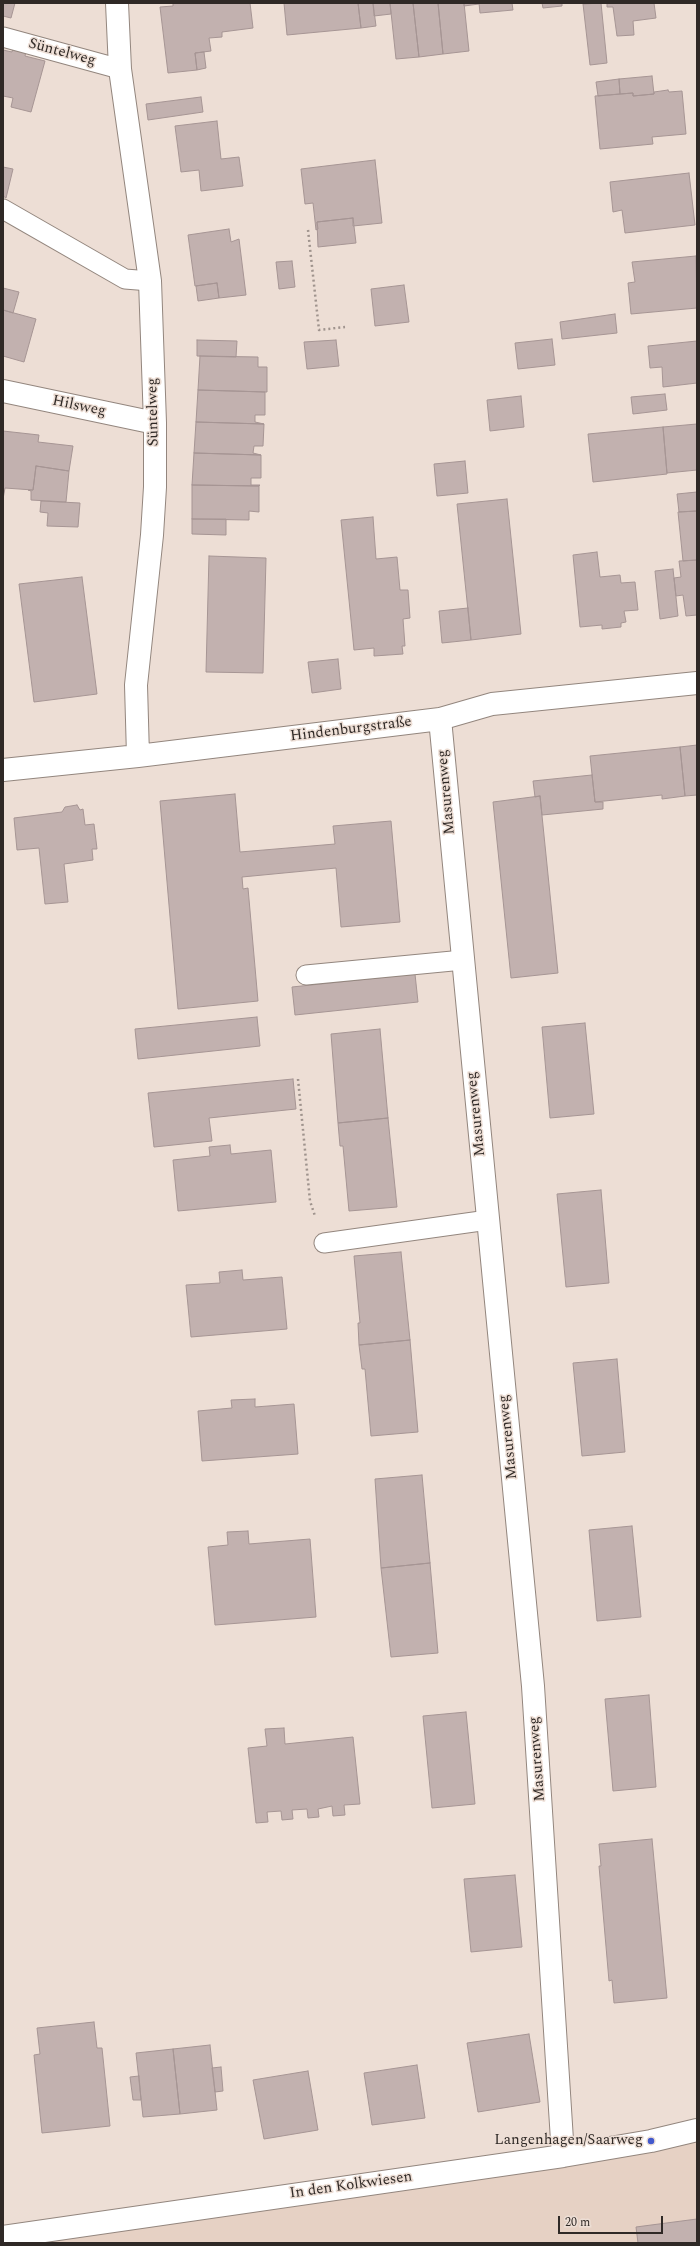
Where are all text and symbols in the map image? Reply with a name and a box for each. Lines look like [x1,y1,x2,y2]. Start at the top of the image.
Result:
street label: Süntelweg [26,35,98,71]
street label: Süntelweg [144,377,164,447]
street label: Hilsweg [50,393,108,421]
street label: Hindenburgstraße [289,714,413,746]
street label: Masurenweg [434,749,460,835]
street label: Masurenweg [464,1071,490,1157]
street label: Masurenweg [496,1394,522,1480]
street label: Masurenweg [526,1716,550,1802]
place label: Langenhagen/Saarweg [494,2132,643,2150]
marker: Langenhagen/Saarweg [646,2136,656,2146]
street label: In den Kolkwiesen [289,2168,413,2204]
scale bar [560,2208,665,2234]
text: 20 m [565,2213,590,2232]

